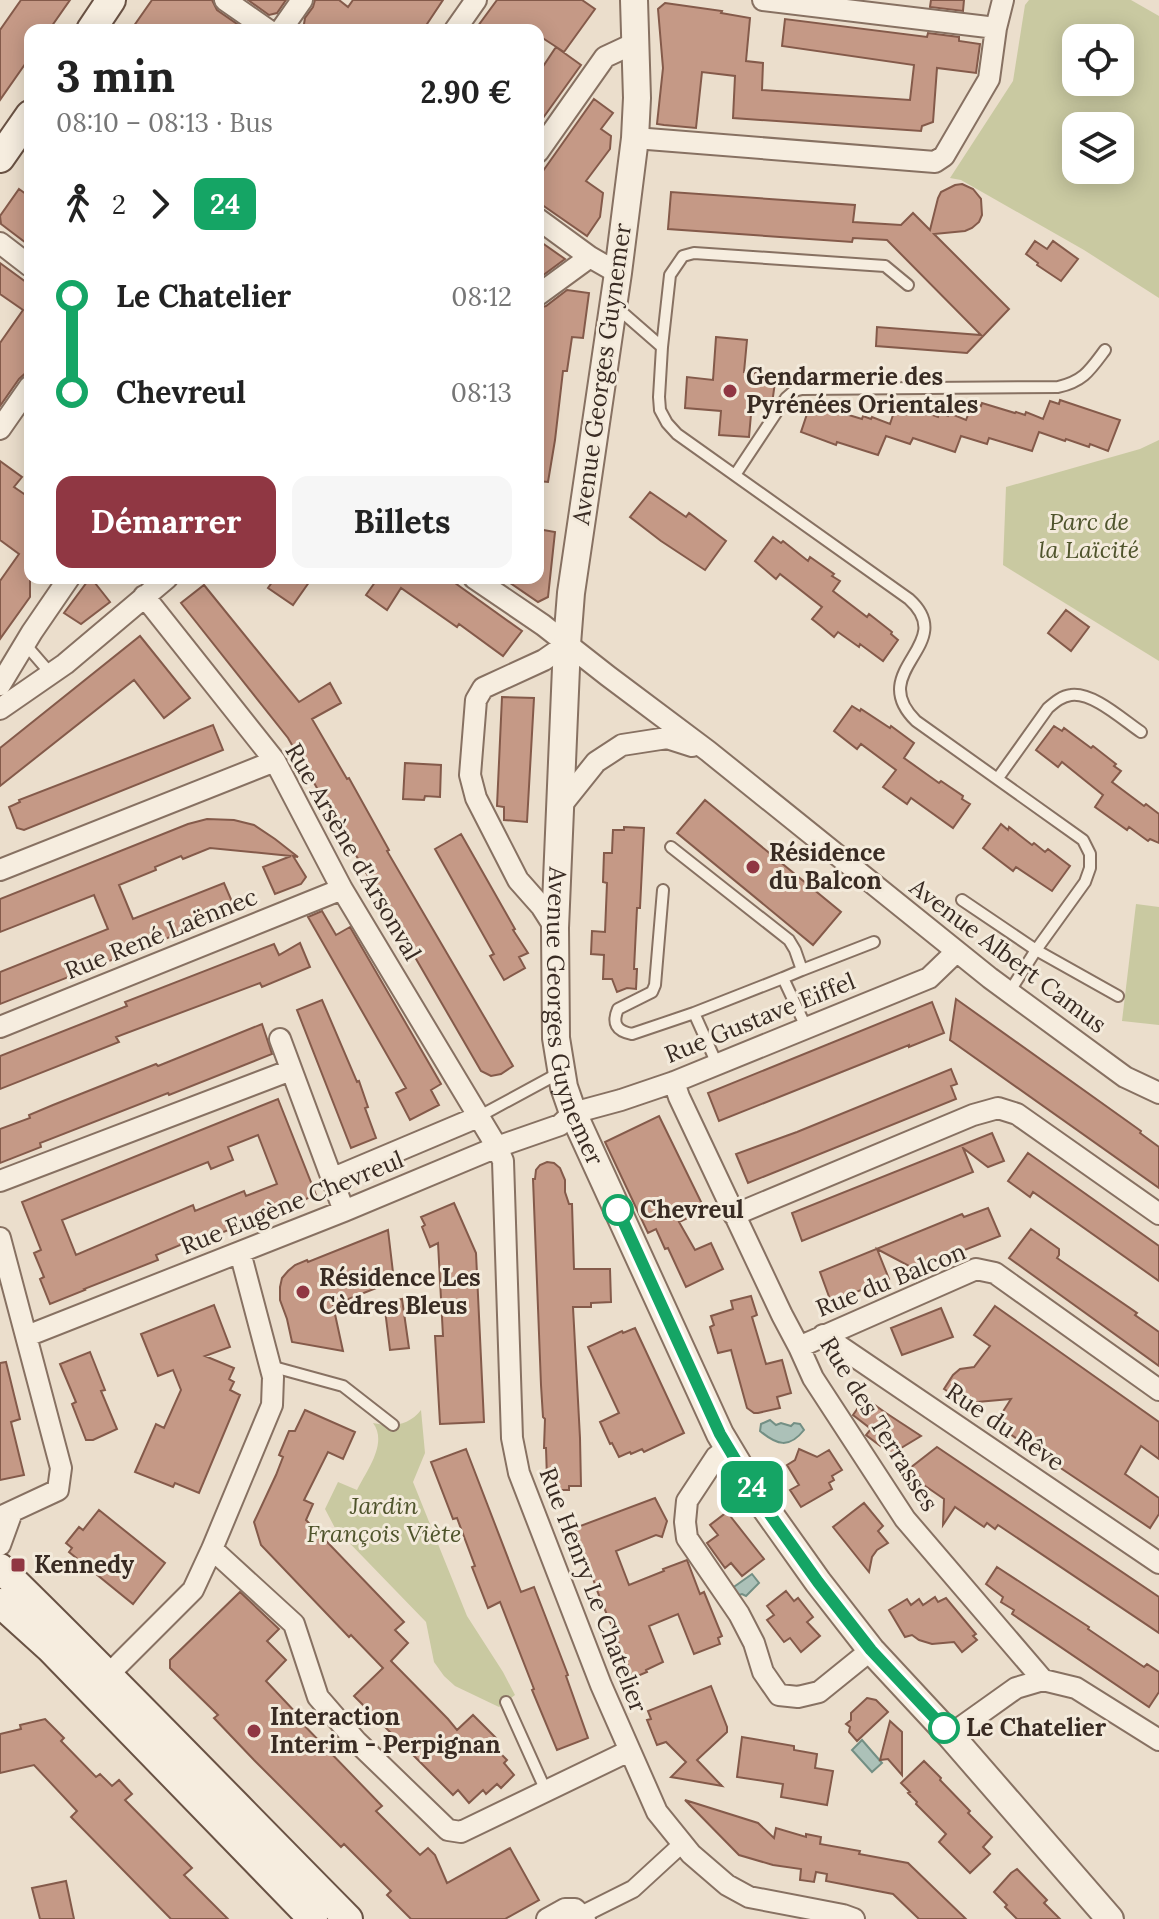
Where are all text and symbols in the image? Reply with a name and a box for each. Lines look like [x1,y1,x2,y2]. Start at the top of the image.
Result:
map controls [1062,24,1134,184]
button: locate [1062,24,1134,96]
text: 3 min [56,48,175,104]
text: 2.90 € [421,73,512,111]
text: 08:10 – 08:13 · Bus [56,106,273,139]
button: layers [1062,112,1134,184]
icon: walk [56,182,100,226]
icon: forward [138,182,182,226]
text: 24 [210,186,240,222]
text: 2 [112,188,126,221]
street label: Avenue Georges Guynemer [565,220,638,528]
text: Le Chatelier [116,277,291,315]
text: 08:12 [451,280,512,313]
place label: Gendarmerie des Pyrénées Orientales [746,361,978,420]
text: Chevreul [116,373,246,411]
text: 08:13 [451,376,512,409]
marker: Gendarmerie des Pyrénées Orientales [721,382,739,400]
button: Démarrer [56,476,276,568]
button: Billets [292,476,512,568]
park label: Parc de la Laïcité [1039,506,1139,565]
street label: Rue Arsène d'Arsonval [279,738,428,966]
place label: Résidence du Balcon [769,837,885,896]
marker: Résidence du Balcon [744,858,762,876]
street label: Avenue Georges Guynemer [540,865,611,1171]
street label: Avenue Albert Camus [903,871,1113,1040]
street label: Rue René Laënnec [60,881,262,986]
street label: Rue Gustave Eiffel [660,965,860,1070]
street label: Rue Eugène Chevreul [176,1144,408,1261]
place label: Chevreul [640,1194,744,1225]
marker: Chevreul [603,1195,633,1225]
street label: Rue du Balcon [811,1235,970,1324]
place label: Résidence Les Cèdres Bleus [319,1262,481,1321]
marker: Résidence Les Cèdres Bleus [294,1283,312,1301]
street label: Rue des Terrasses [813,1331,946,1517]
street label: Rue du Rêve [940,1376,1071,1478]
line badge: 24 [716,1461,788,1513]
street label: Rue Henry Le Chatelier [532,1463,655,1717]
text: 24 [737,1469,767,1505]
park label: Jardin François Viète [307,1490,461,1549]
place label: Kennedy [34,1549,135,1580]
marker: Kennedy [9,1556,27,1574]
place label: Interaction Interim - Perpignan [270,1701,501,1760]
place label: Le Chatelier [966,1712,1107,1743]
marker: Le Chatelier [929,1713,959,1743]
marker: Interaction Interim - Perpignan [245,1722,263,1740]

